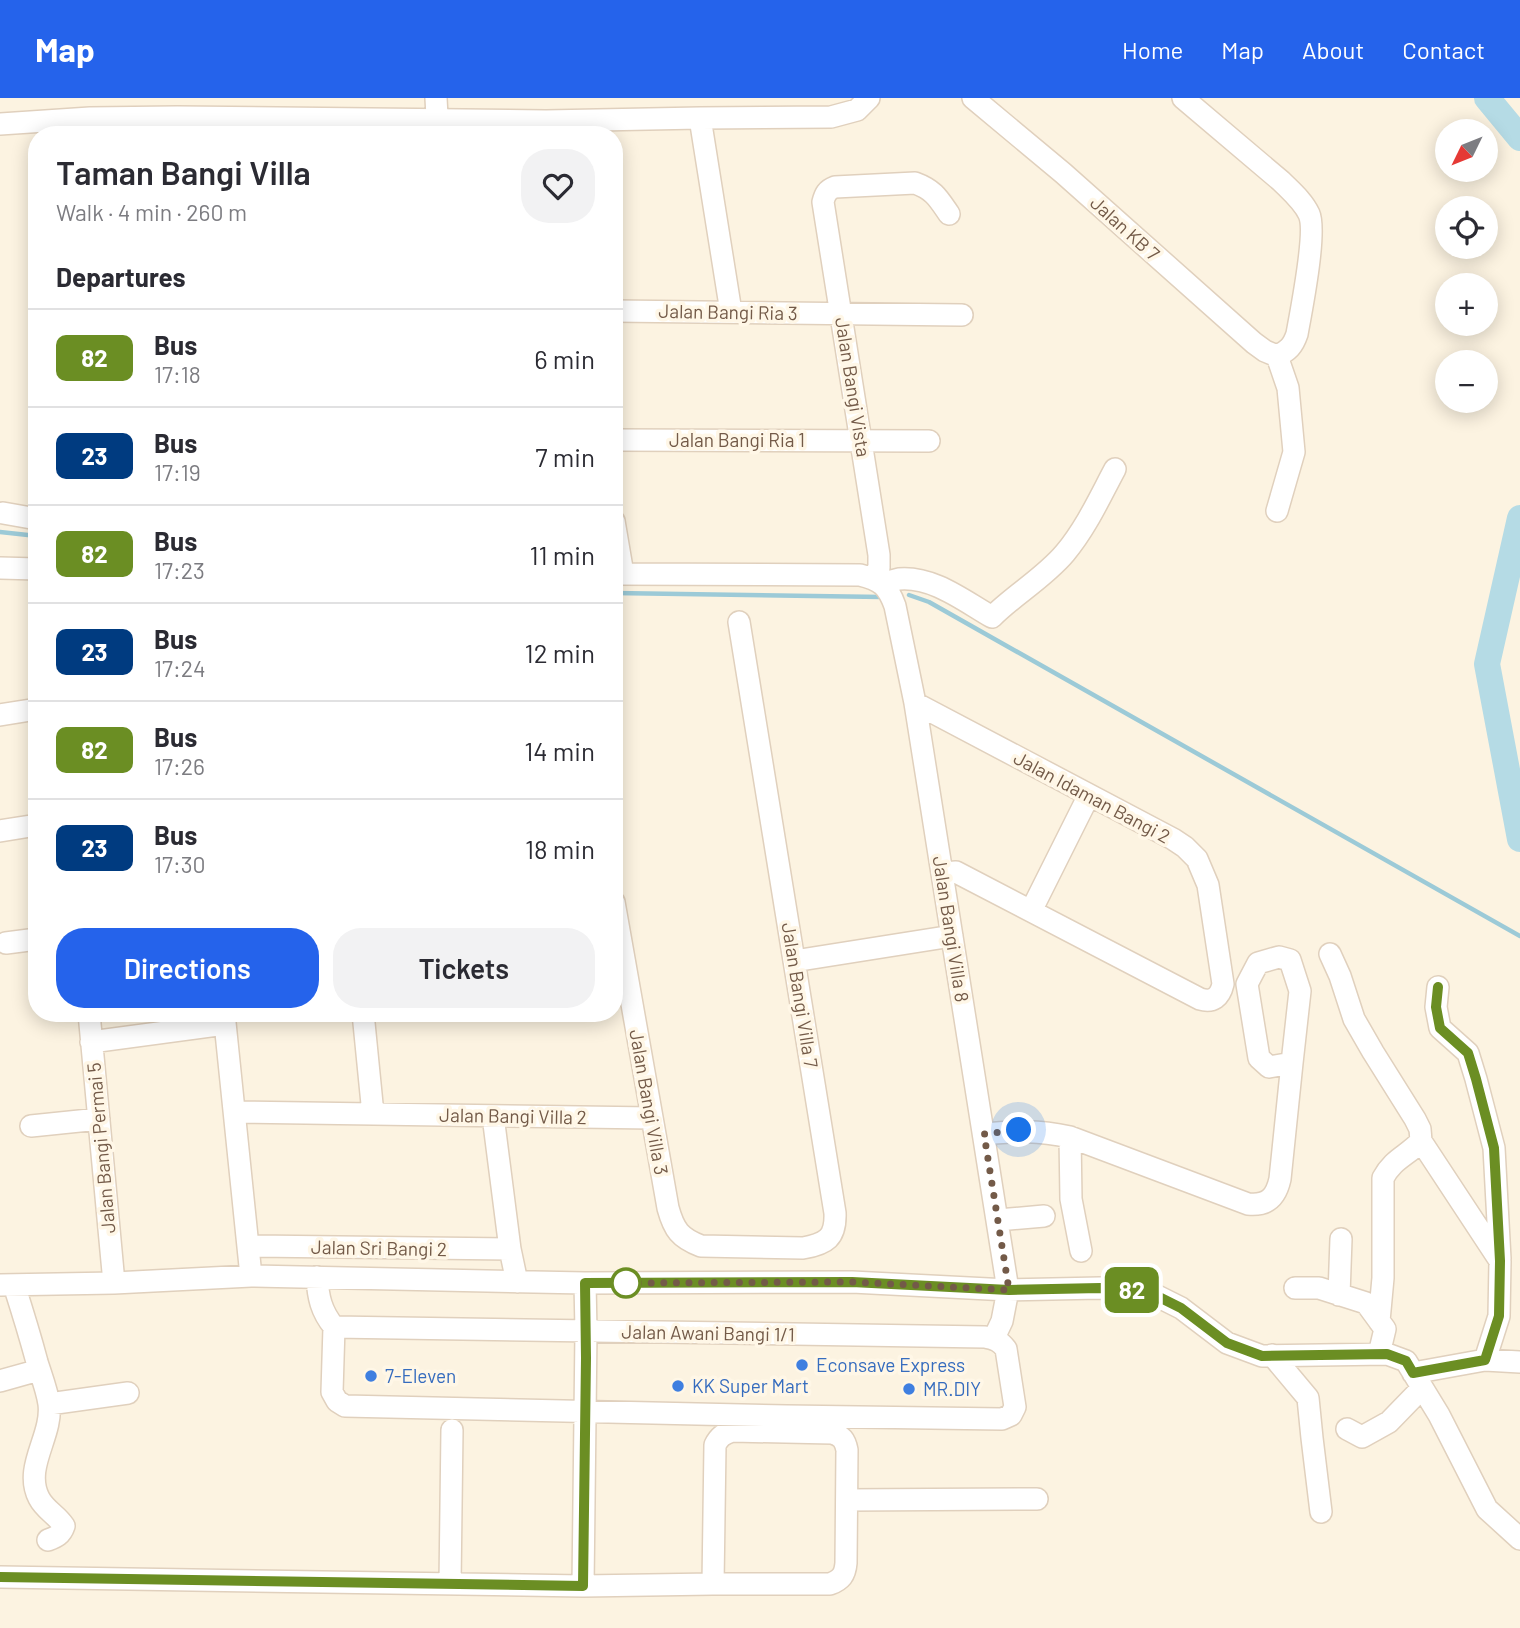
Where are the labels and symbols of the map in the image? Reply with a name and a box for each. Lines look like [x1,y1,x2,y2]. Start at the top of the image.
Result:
north arrow [1435,119,1498,182]
street label: Jalan KB 7 [1086,191,1165,265]
street label: Jalan Bangi Ria 3 [658,299,798,324]
street label: Jalan Bangi Vista [831,315,876,458]
street label: Jalan Bangi Ria 1 [669,428,805,451]
street label: Jalan Idaman Bangi 2 [1010,746,1174,848]
street label: Jalan Bangi Villa 8 [929,854,974,1004]
street label: Jalan Bangi Villa 7 [778,921,823,1069]
street label: Jalan Bangi Villa 3 [625,1027,674,1177]
street label: Jalan Bangi Permai 5 [82,1062,119,1234]
street label: Jalan Bangi Villa 2 [439,1103,587,1128]
your location [1001,1112,1036,1147]
street label: Jalan Sri Bangi 2 [311,1235,447,1260]
line badge: 82 [1100,1267,1164,1313]
unlabelled marker [611,1268,641,1298]
street label: Jalan Awani Bangi 1/1 [621,1319,795,1346]
place label: Econsave Express [816,1353,965,1376]
marker: Econsave Express [794,1357,810,1373]
place label: 7-Eleven [385,1364,456,1387]
marker: 7-Eleven [363,1368,379,1384]
place label: KK Super Mart [692,1374,809,1397]
place label: MR.DIY [923,1377,981,1400]
marker: KK Super Mart [670,1378,686,1394]
marker: MR.DIY [901,1381,917,1397]

